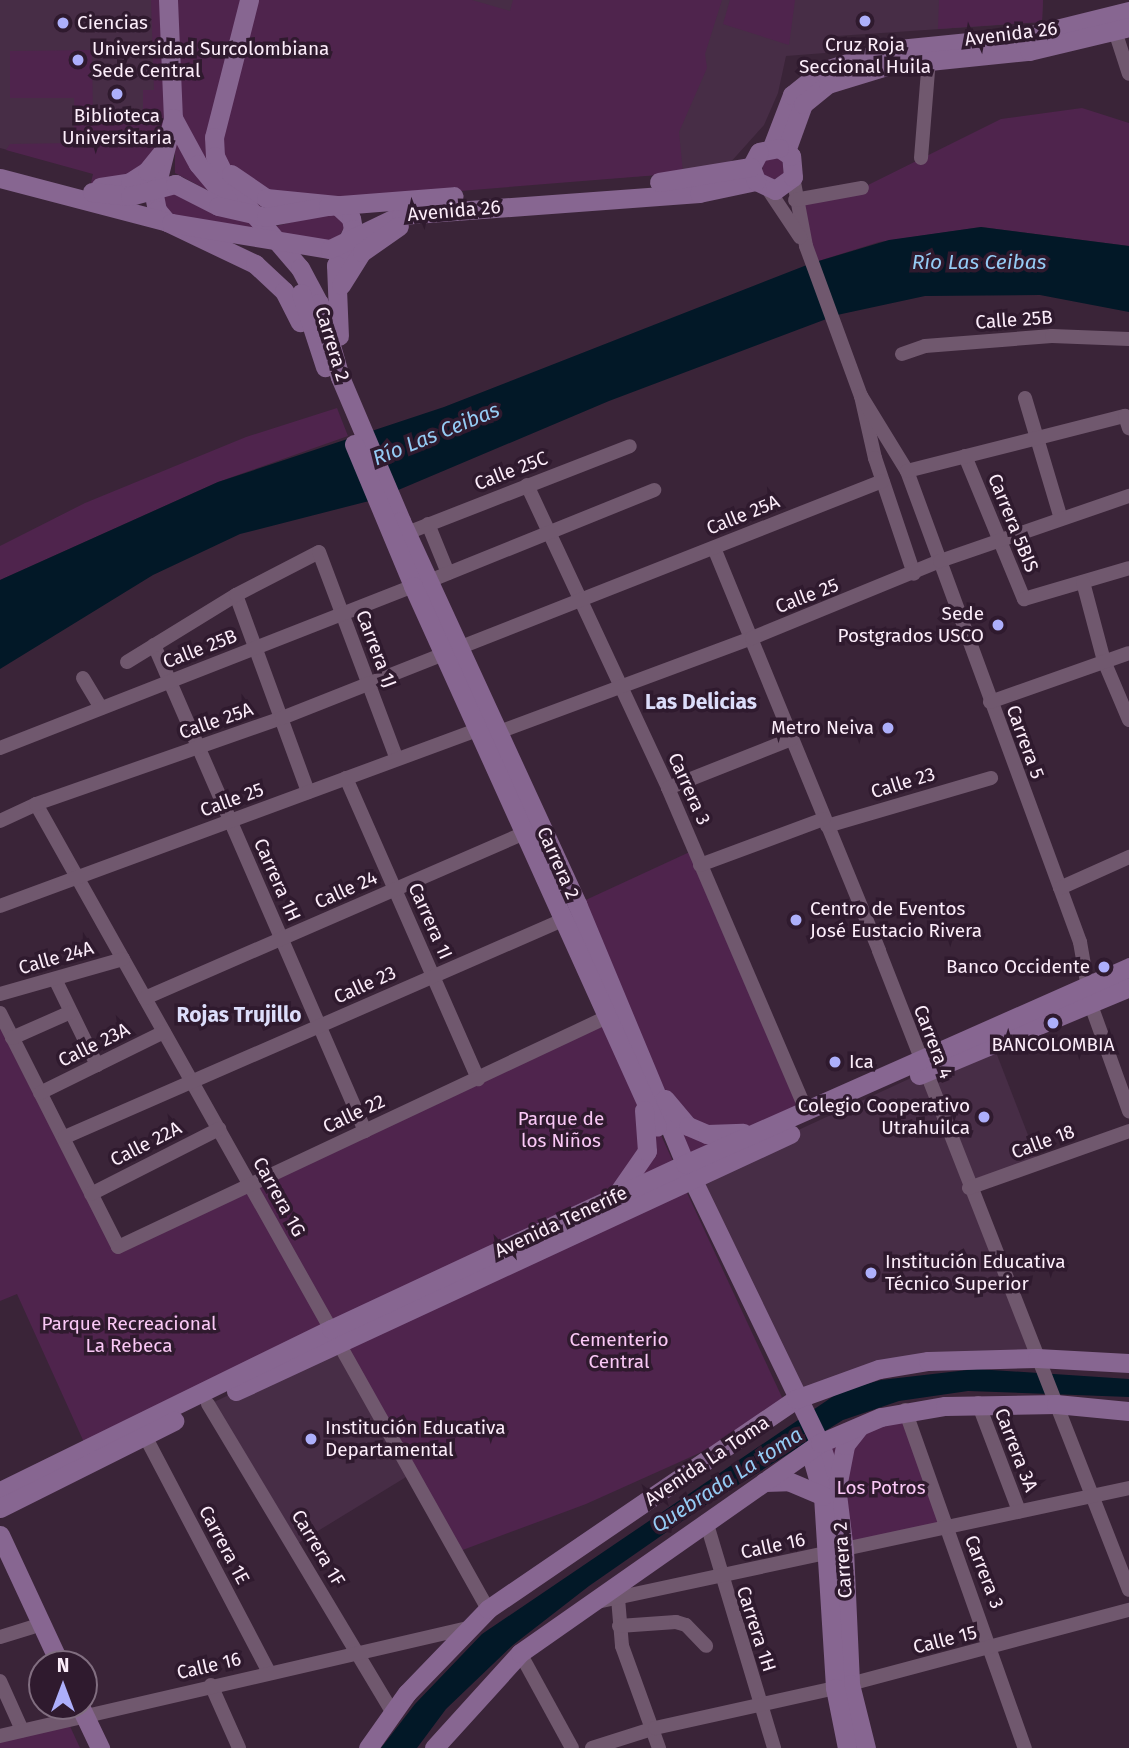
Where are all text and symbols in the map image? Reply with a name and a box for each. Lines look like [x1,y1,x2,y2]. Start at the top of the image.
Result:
marker: Cruz Roja Seccional Huila [855,11,875,31]
place label: Ciencias [77,12,148,34]
marker: Ciencias [55,15,71,31]
street label: Avenida 26 [963,17,1059,51]
place label: Cruz Roja Seccional Huila [799,34,931,78]
place label: Universidad Surcolombiana Sede Central [92,38,329,82]
marker: Universidad Surcolombiana Sede Central [70,52,86,68]
marker: Biblioteca Universitaria [109,86,125,102]
place label: Biblioteca Universitaria [62,105,172,149]
street label: Avenida 26 [407,196,501,226]
water label: Río Las Ceibas [912,249,1046,275]
street label: Carrera 2 [310,304,354,384]
street label: Calle 25B [975,306,1053,334]
water label: Río Las Ceibas [369,397,503,471]
street label: Calle 25C [471,447,551,495]
street label: Carrera 5BIS [983,470,1043,576]
street label: Calle 25A [703,490,783,540]
street label: Calle 25 [772,574,842,618]
place label: Sede Postgrados USCO [838,603,984,647]
street label: Carrera 1J [351,607,401,691]
marker: Sede Postgrados USCO [990,617,1006,633]
street label: Calle 25B [160,624,240,674]
district label: Las Delicias [645,689,757,715]
street label: Calle 25A [176,698,256,744]
street label: Carrera 5 [1001,702,1049,782]
place label: Metro Neiva [771,717,874,739]
marker: Metro Neiva [880,720,896,736]
street label: Carrera 3 [663,749,715,829]
street label: Calle 23 [868,762,938,804]
street label: Calle 25 [197,778,267,822]
street label: Carrera 2 [532,823,584,903]
street label: Carrera 1H [249,835,305,925]
street label: Calle 24 [311,866,381,914]
street label: Carrera 1I [403,879,457,963]
place label: Centro de Eventos José Eustacio Rivera [810,898,982,942]
marker: Centro de Eventos José Eustacio Rivera [788,912,804,928]
street label: Calle 24A [16,936,96,980]
place label: Banco Occidente [946,956,1090,978]
marker: Banco Occidente [1096,959,1112,975]
street label: Calle 23 [330,961,400,1009]
district label: Rojas Trujillo [177,1002,301,1028]
street label: Carrera 4 [908,1002,958,1082]
marker: BANCOLOMBIA [1045,1015,1061,1031]
street label: Calle 23A [55,1018,133,1072]
place label: BANCOLOMBIA [991,1034,1115,1056]
place label: Ica [849,1051,874,1073]
marker: Ica [827,1054,843,1070]
street label: Calle 22 [319,1090,389,1138]
place label: Colegio Cooperativo Utrahuilca [798,1095,970,1139]
park label: Parque de los Niños [518,1108,604,1152]
marker: Colegio Cooperativo Utrahuilca [976,1109,992,1125]
street label: Calle 22A [107,1116,185,1172]
street label: Calle 18 [1008,1120,1078,1164]
street label: Carrera 1G [248,1153,310,1241]
street label: Avenida Tenerife [491,1181,631,1263]
place label: Institución Educativa Técnico Superior [885,1251,1065,1295]
marker: Institución Educativa Técnico Superior [863,1265,879,1281]
park label: Parque Recreacional La Rebeca [41,1313,217,1357]
park label: Cementerio Central [569,1329,669,1373]
street label: Carrera 3A [990,1405,1042,1495]
street label: Avenida La Toma [641,1411,773,1511]
place label: Institución Educativa Departamental [325,1417,505,1461]
water label: Quebrada La toma [647,1422,807,1538]
marker: Institución Educativa Departamental [303,1431,319,1447]
park label: Los Potros [836,1477,926,1499]
street label: Carrera 1E [194,1502,254,1588]
street label: Carrera 1F [286,1506,350,1590]
street label: Carrera 2 [829,1521,857,1599]
street label: Calle 16 [739,1528,807,1564]
street label: Carrera 3 [960,1532,1008,1612]
street label: Carrera 1H [731,1583,781,1675]
street label: Calle 15 [911,1621,979,1659]
street label: Calle 16 [175,1648,243,1684]
north arrow [28,1650,98,1720]
text: N [57,1654,69,1677]

